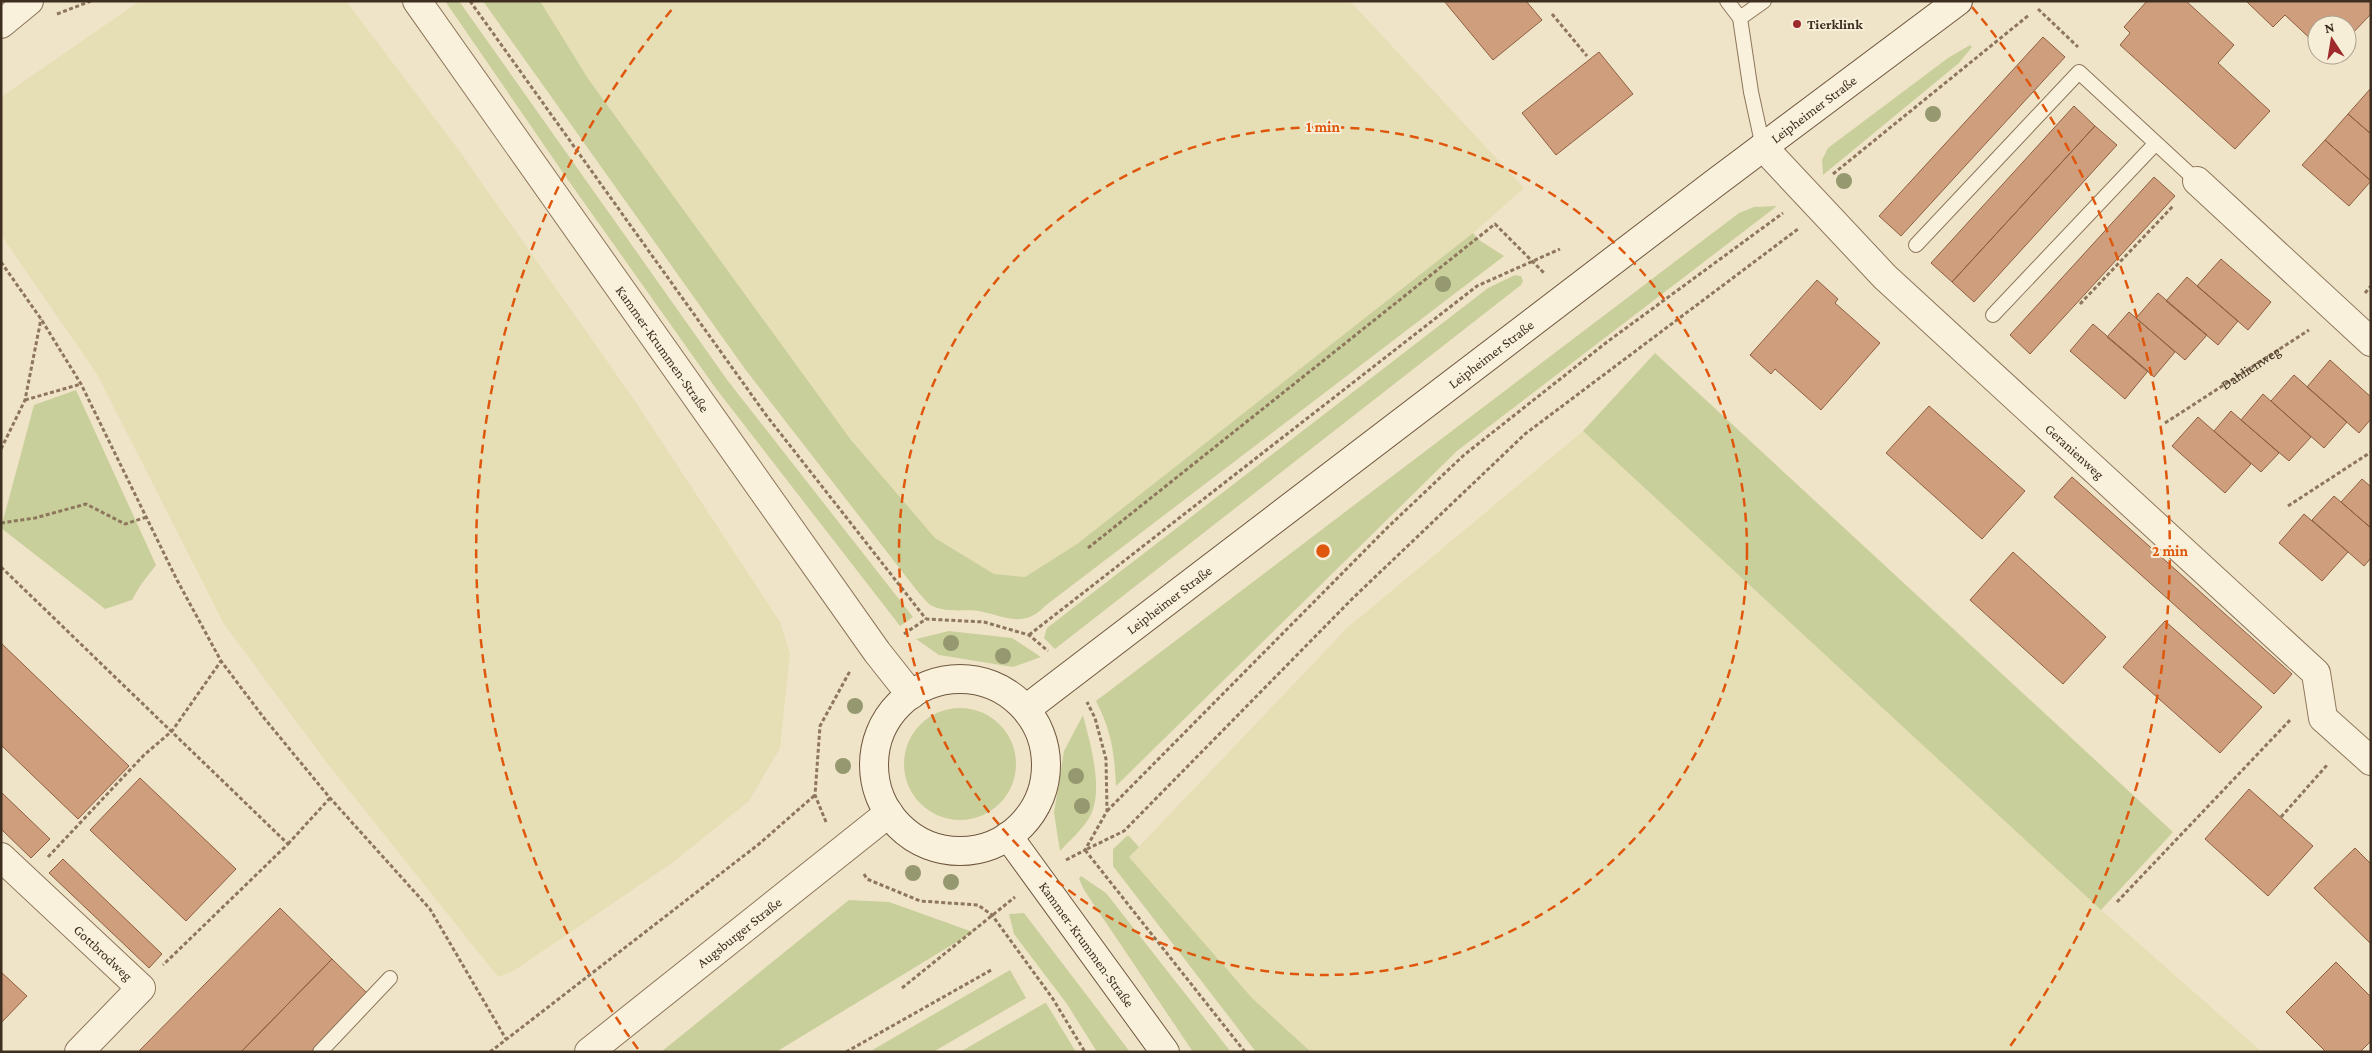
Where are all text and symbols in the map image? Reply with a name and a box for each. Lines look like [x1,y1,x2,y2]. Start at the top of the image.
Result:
north arrow [2307,15,2357,65]
place label: Tierklink [1807,16,1863,32]
marker: Tierklink [1791,18,1803,30]
text: N [2323,18,2336,36]
street label: Leipheimer Straße [1768,72,1860,146]
text: 1 min [1306,119,1340,135]
street label: Kammer-Krummen-Straße [613,283,713,415]
street label: Leipheimer Straße [1445,316,1537,392]
street label: Dahlienweg [2218,343,2284,393]
street label: Geranienweg [2042,420,2108,482]
centre of rings [1314,542,1332,560]
text: 2 min [2152,543,2188,559]
street label: Leipheimer Straße [1123,562,1215,637]
street label: Kammer-Krummen-Straße [1036,878,1138,1010]
street label: Augsburger Straße [694,894,785,971]
street label: Gottbrodweg [71,921,136,984]

